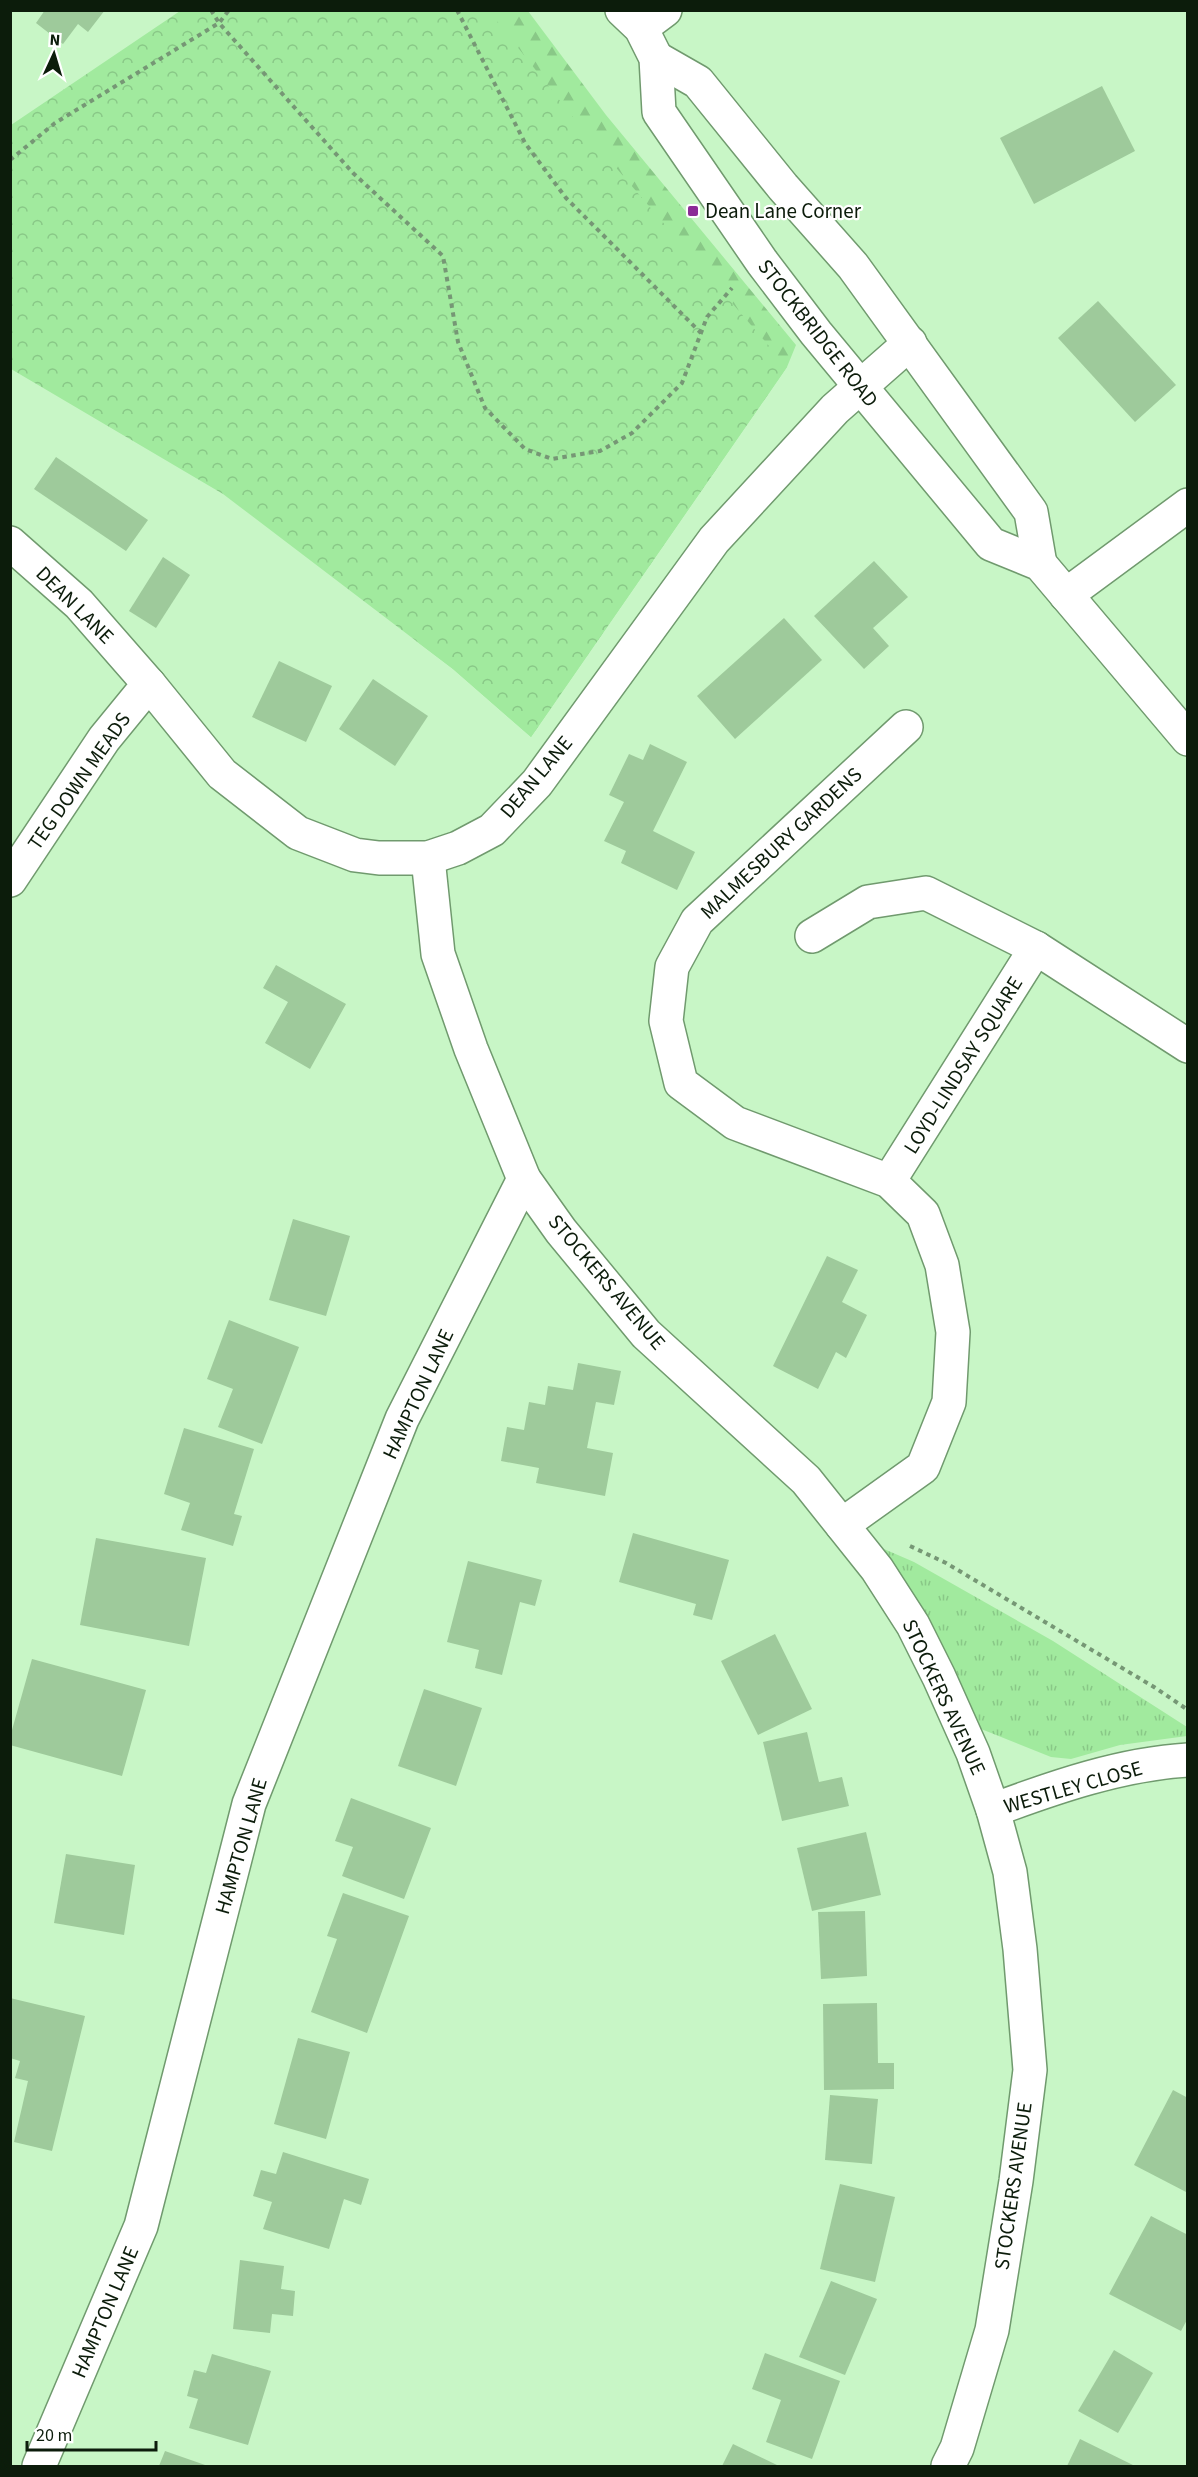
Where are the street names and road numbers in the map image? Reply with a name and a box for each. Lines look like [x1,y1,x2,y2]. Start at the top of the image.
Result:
street label: STOCKBRIDGE ROAD [751,253,885,413]
street label: DEAN LANE [29,559,121,651]
street label: TEG DOWN MEADS [20,706,138,856]
street label: DEAN LANE [493,729,579,825]
street label: MALMESBURY GARDENS [693,760,869,926]
street label: LOYD-LINDSAY SQUARE [896,970,1030,1160]
street label: STOCKERS AVENUE [541,1208,673,1356]
street label: HAMPTON LANE [375,1324,461,1464]
street label: STOCKERS AVENUE [895,1614,993,1780]
street label: WESTLEY CLOSE [1000,1753,1146,1821]
street label: HAMPTON LANE [207,1774,275,1918]
street label: STOCKERS AVENUE [986,2100,1040,2272]
street label: HAMPTON LANE [64,2241,146,2383]

